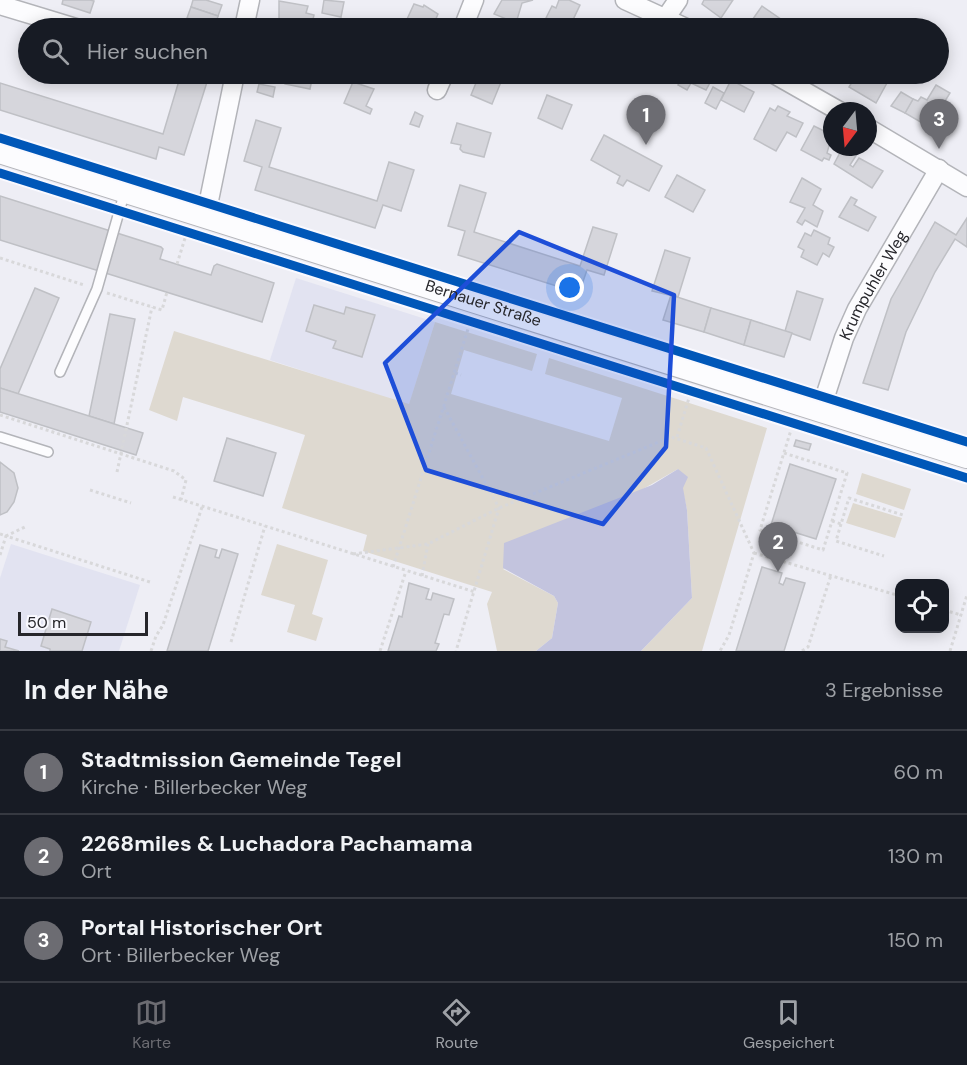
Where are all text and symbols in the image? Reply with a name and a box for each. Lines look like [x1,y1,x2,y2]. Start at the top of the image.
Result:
search box [18,18,949,84]
icon: search [39,35,72,68]
text: Hier suchen [87,37,208,66]
pin: 1 [626,96,666,145]
pin: 3 [920,100,958,149]
north arrow [823,102,877,156]
street label: Krumpuhler Weg [834,226,912,343]
your location [555,273,584,302]
street label: Bernauer Straße [423,274,544,331]
pin: 2 [758,522,798,572]
map controls [895,579,949,633]
button: locate [895,579,949,633]
scale bar [18,609,148,636]
text: 50 m [27,612,66,633]
text: In der Nähe [24,673,169,707]
text: 3 Ergebnisse [825,677,943,703]
text: Stadtmission Gemeinde Tegel [81,745,402,774]
text: 1 [40,759,47,785]
text: 60 m [894,759,943,785]
text: Kirche · Billerbecker Weg [81,774,308,800]
text: 2268miles & Luchadora Pachamama [81,829,473,858]
text: 2 [38,843,49,869]
text: 130 m [888,843,943,869]
text: Ort [81,858,112,884]
text: Portal Historischer Ort [81,913,322,942]
text: 3 [37,927,50,953]
text: 150 m [888,927,943,953]
text: Ort · Billerbecker Weg [81,942,280,968]
tab: Karte [132,996,171,1053]
tab: Route [436,996,478,1053]
tab: Gespeichert [743,996,835,1053]

